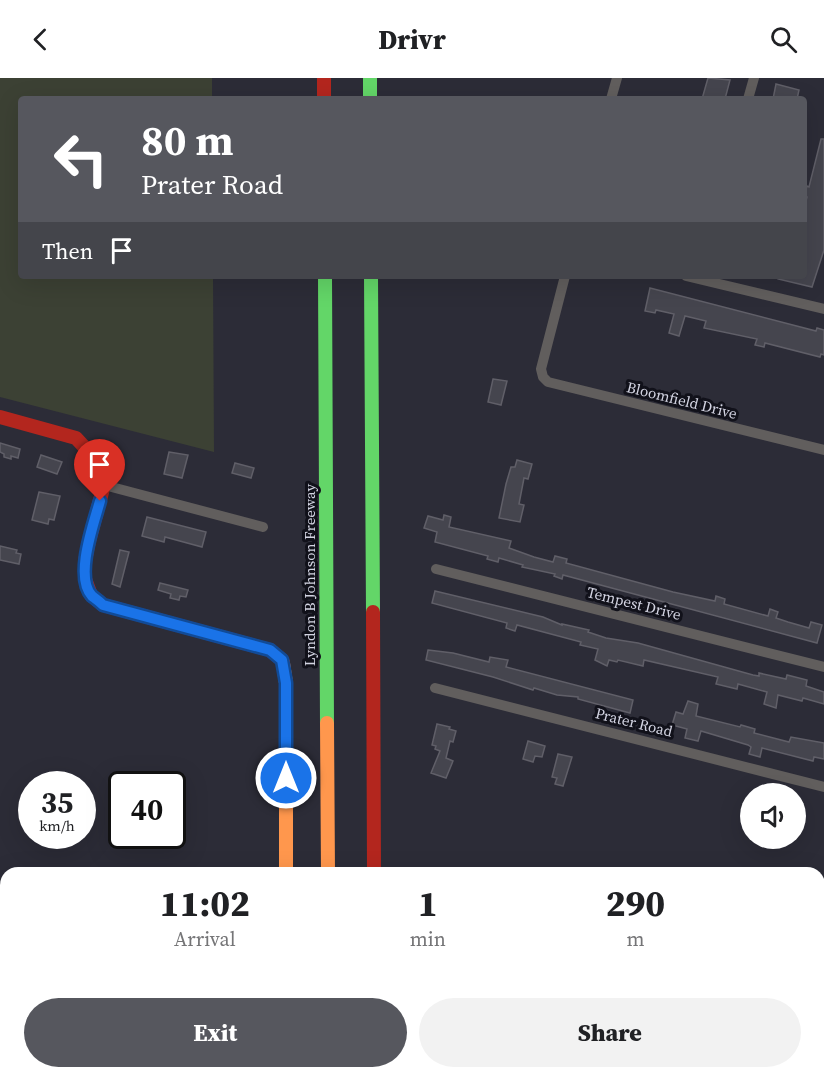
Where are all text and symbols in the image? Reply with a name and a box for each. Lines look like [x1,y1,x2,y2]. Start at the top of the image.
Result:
text: Drivr [378,21,446,58]
icon: back [24,23,57,56]
icon: search [767,23,800,56]
text: 80 m [141,111,234,169]
icon: left [42,120,120,198]
text: Prater Road [141,166,283,203]
icon: arrive [105,234,138,267]
text: Then [42,236,93,266]
street label: Bloomfield Drive [625,376,740,424]
pin [74,439,125,501]
icon: arrive [83,448,116,481]
street label: Lyndon B Johnson Freeway [299,483,320,666]
street label: Tempest Drive [585,581,684,625]
street label: Prater Road [593,702,675,742]
position arrow [254,746,318,810]
speed limit sign: 40 [108,771,186,849]
text: 35 [41,782,73,823]
map controls [740,783,806,849]
button: sound [740,783,806,849]
text: km/h [39,815,75,836]
text: 11:02 [160,879,250,928]
text: 1 [418,879,438,928]
text: 290 [606,879,665,928]
text: Arrival [174,925,236,953]
text: min [410,925,446,953]
text: m [626,925,644,953]
button: Exit [24,998,407,1067]
button: Share [419,998,801,1067]

